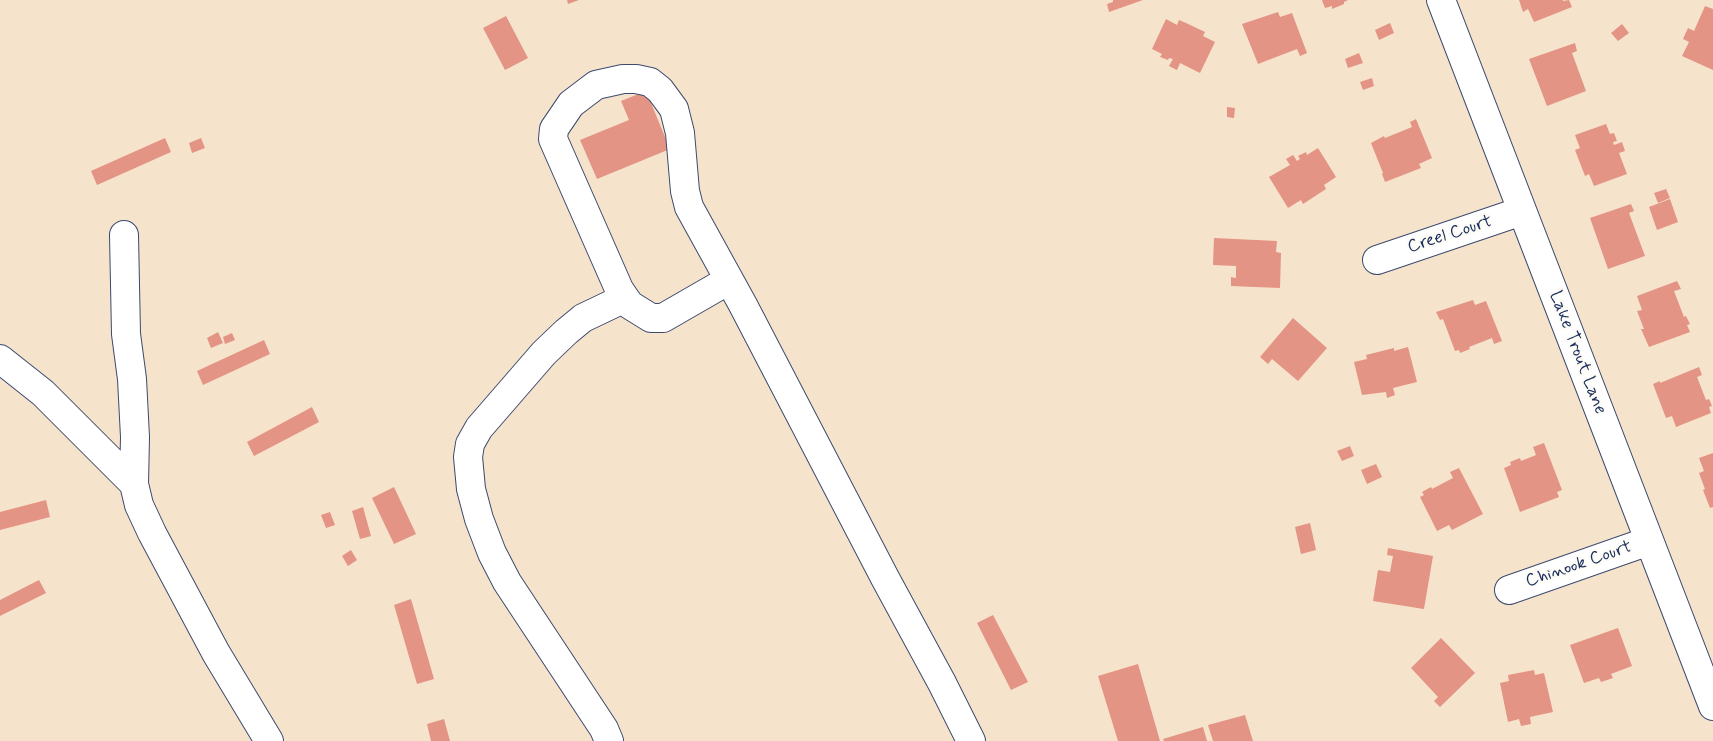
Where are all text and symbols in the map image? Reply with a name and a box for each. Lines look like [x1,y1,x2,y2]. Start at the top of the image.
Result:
street label: Creel Court [1405,211,1495,259]
street label: Lake Trout Lane [1544,288,1610,418]
street label: Chinook Court [1523,537,1635,593]

